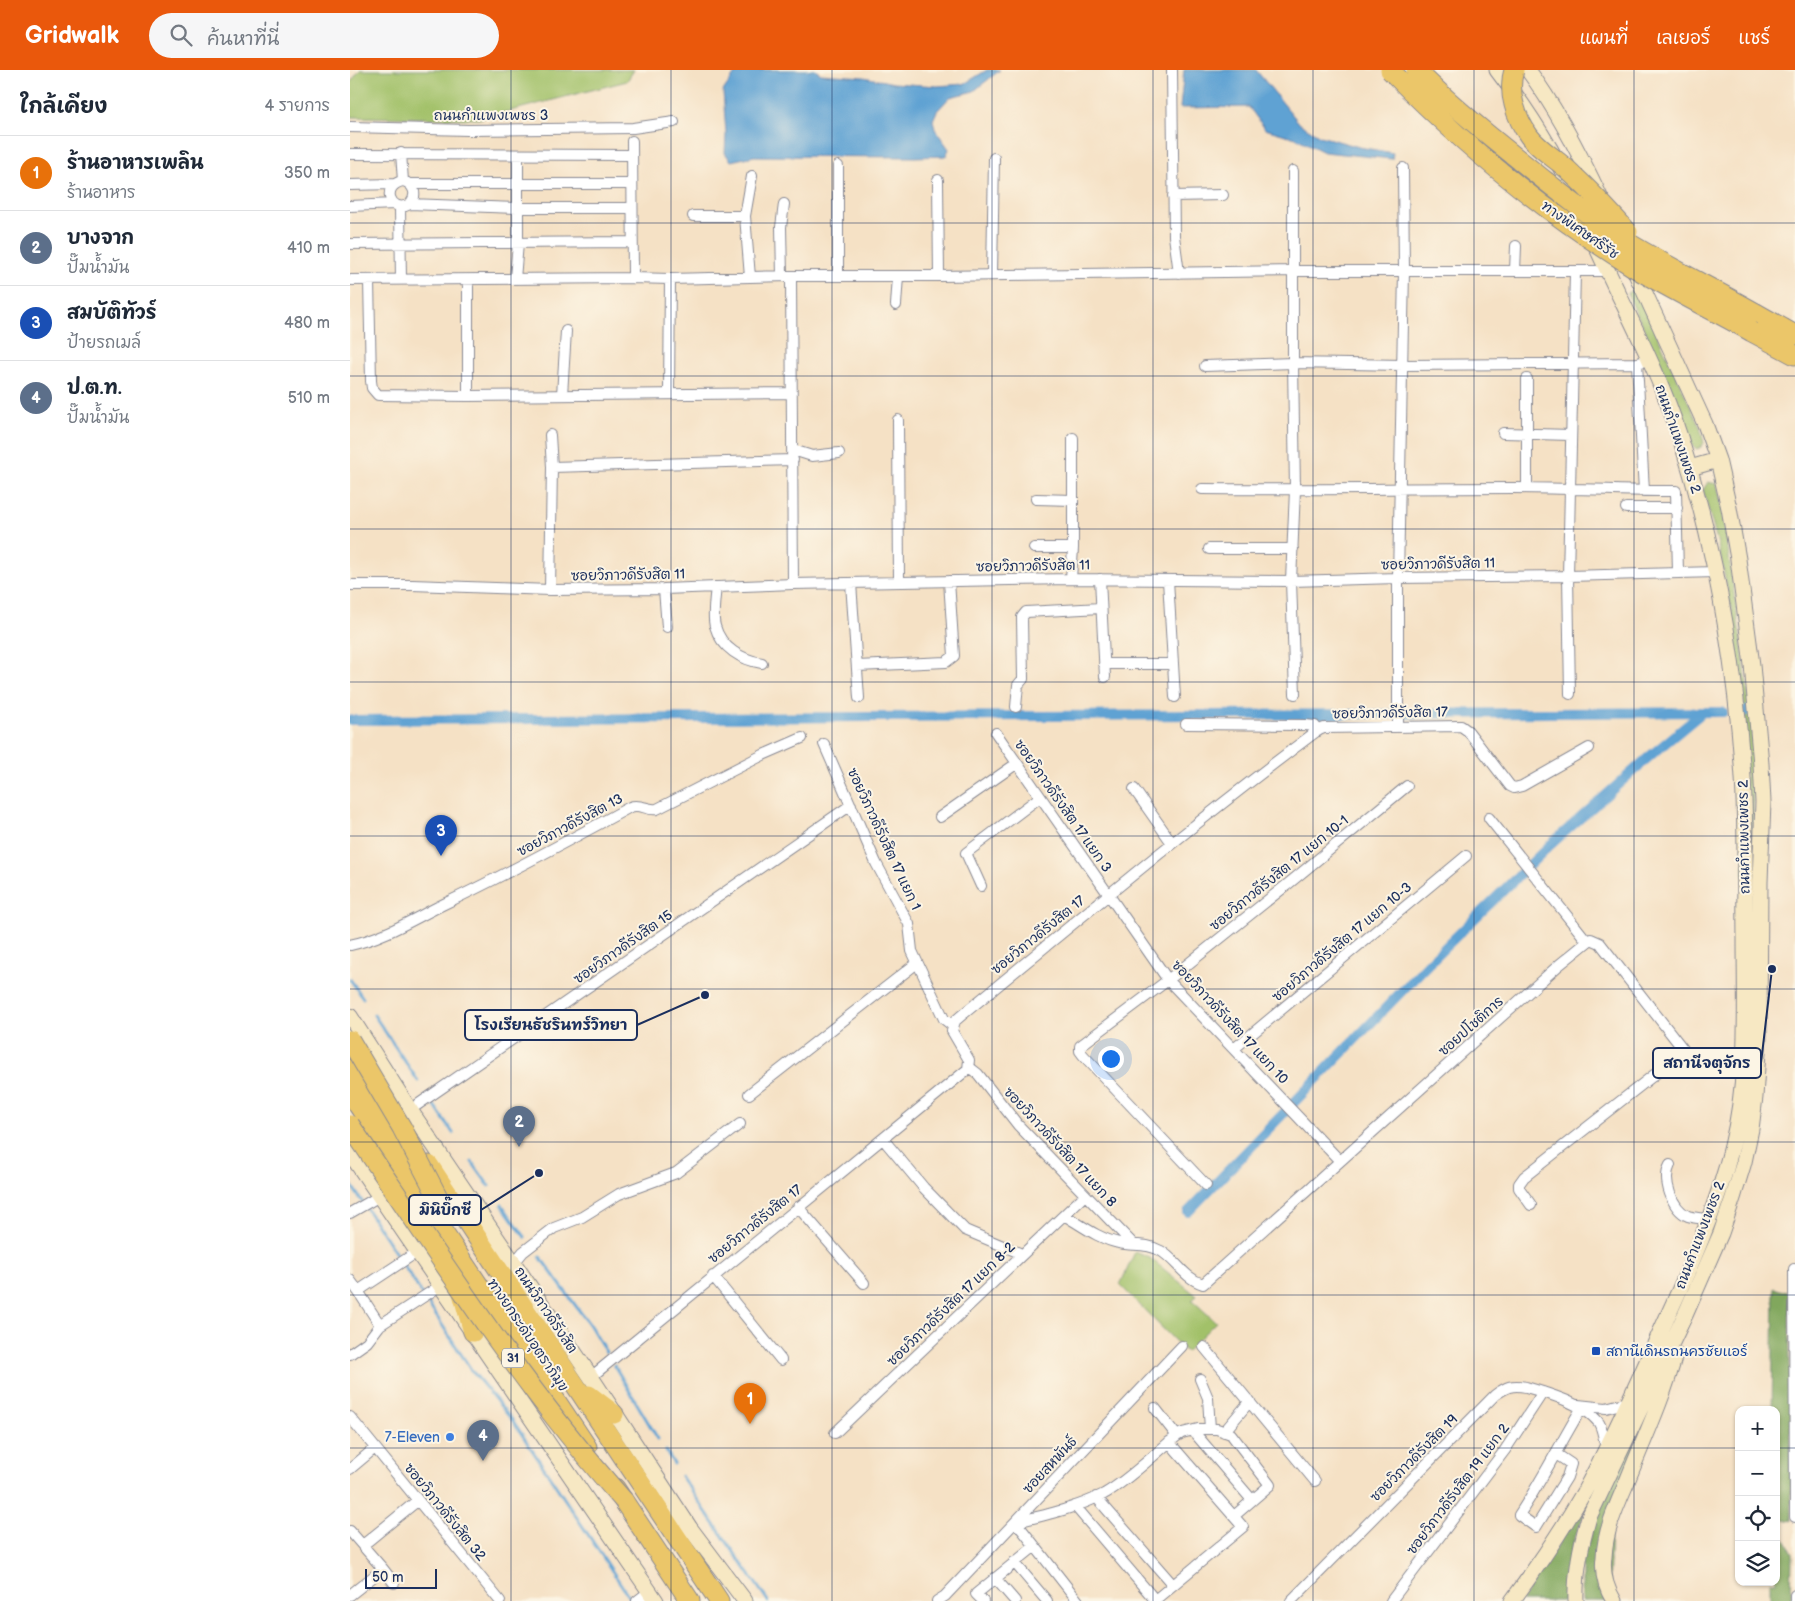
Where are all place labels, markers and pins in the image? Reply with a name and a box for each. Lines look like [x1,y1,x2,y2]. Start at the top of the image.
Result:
pin: 3 [425,815,457,856]
callout: โรงเรียนธัชรินทร์วิทยา [465,1010,637,1040]
callout: สถานีจตุจักร [1653,1048,1761,1078]
pin: 2 [503,1106,535,1147]
callout: มินิบิ๊กซี [409,1195,481,1225]
place label: สถานีเดินรถนครชัยแอร์ [1606,1342,1748,1360]
marker: สถานีเดินรถนครชัยแอร์ [1590,1345,1602,1357]
pin: 1 [734,1383,766,1424]
pin: 4 [467,1420,499,1461]
place label: 7-Eleven [385,1429,440,1446]
marker: 7-Eleven [444,1431,456,1443]

